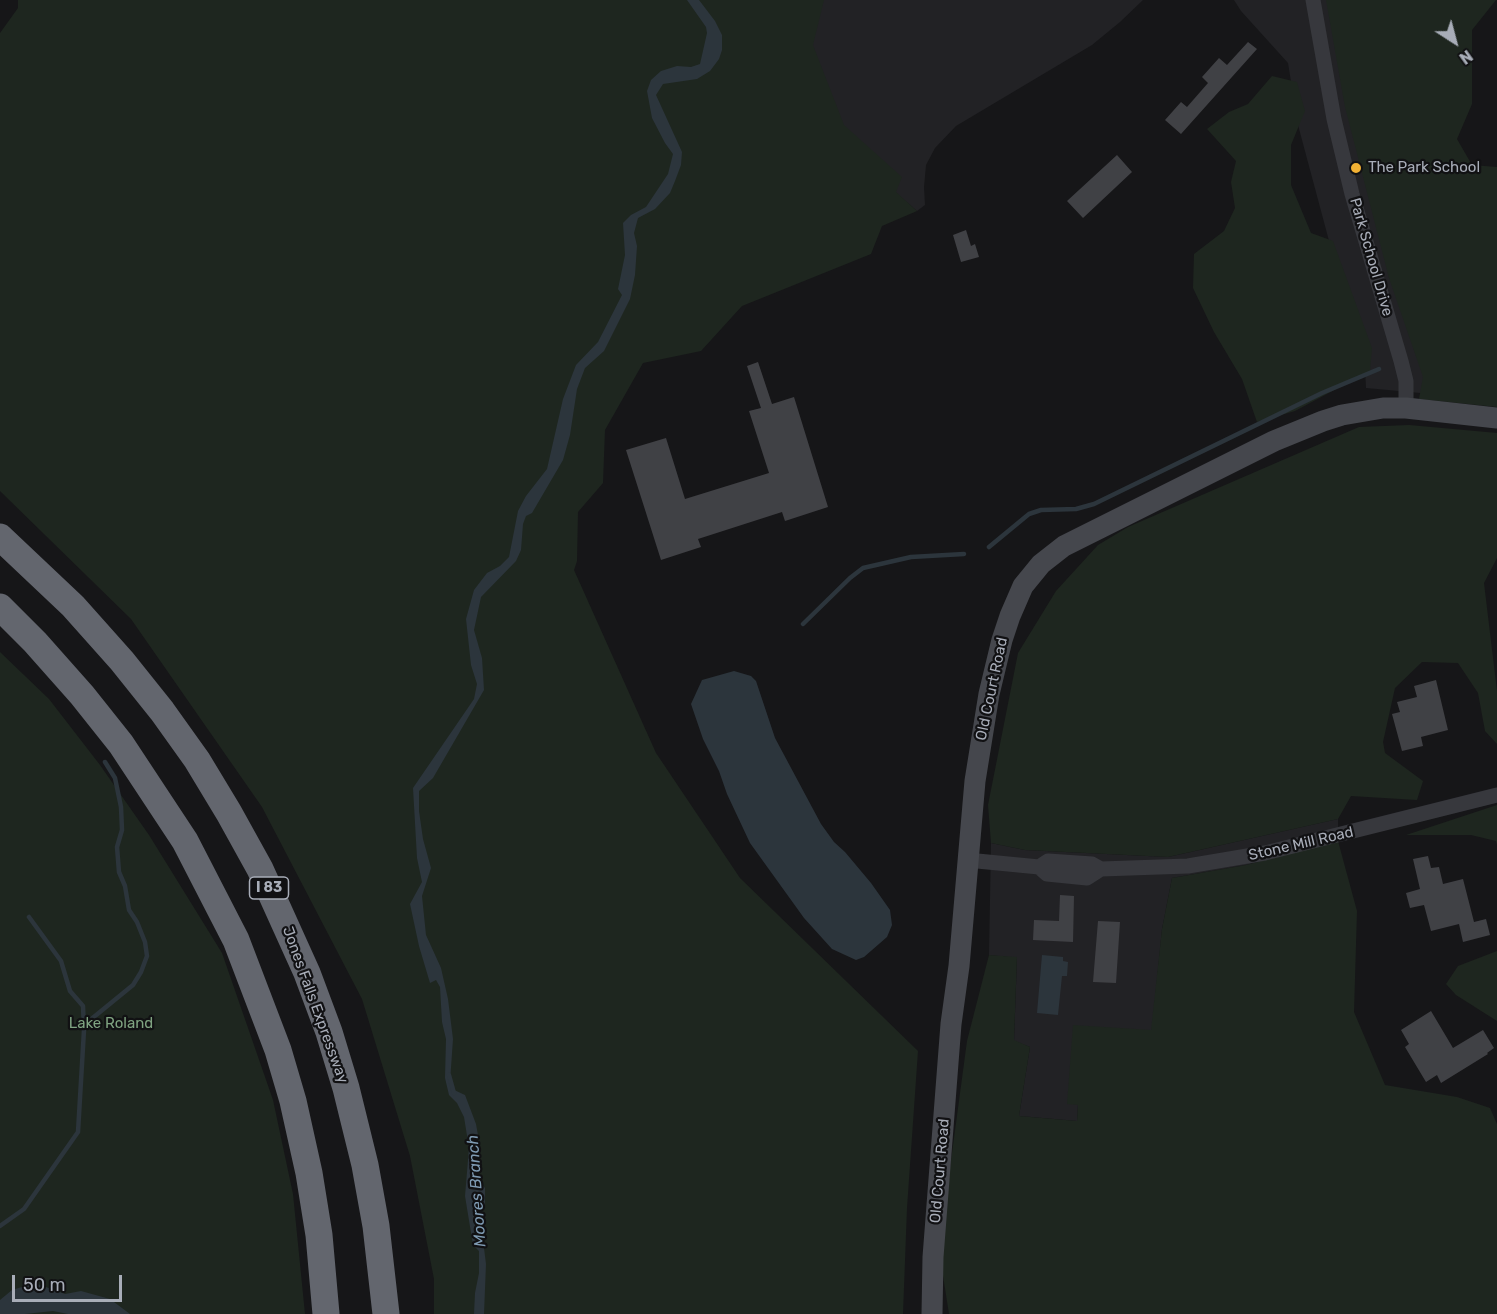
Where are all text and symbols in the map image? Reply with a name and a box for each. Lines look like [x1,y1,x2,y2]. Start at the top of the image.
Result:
north arrow [1425,12,1485,72]
text: N [1456,46,1476,68]
place label: The Park School [1368,159,1480,177]
marker: The Park School [1349,161,1363,175]
street label: Park School Drive [1345,196,1397,318]
street label: Old Court Road [972,636,1012,742]
street label: Stone Mill Road [1247,823,1355,865]
road number: I 83 [250,877,288,899]
street label: Jones Falls Expressway [278,924,352,1086]
park label: Lake Roland [69,1015,153,1033]
street label: Old Court Road [926,1118,954,1224]
water label: Moores Branch [463,1134,491,1248]
scale bar [15,1263,124,1301]
text: 50 m [23,1274,66,1296]

